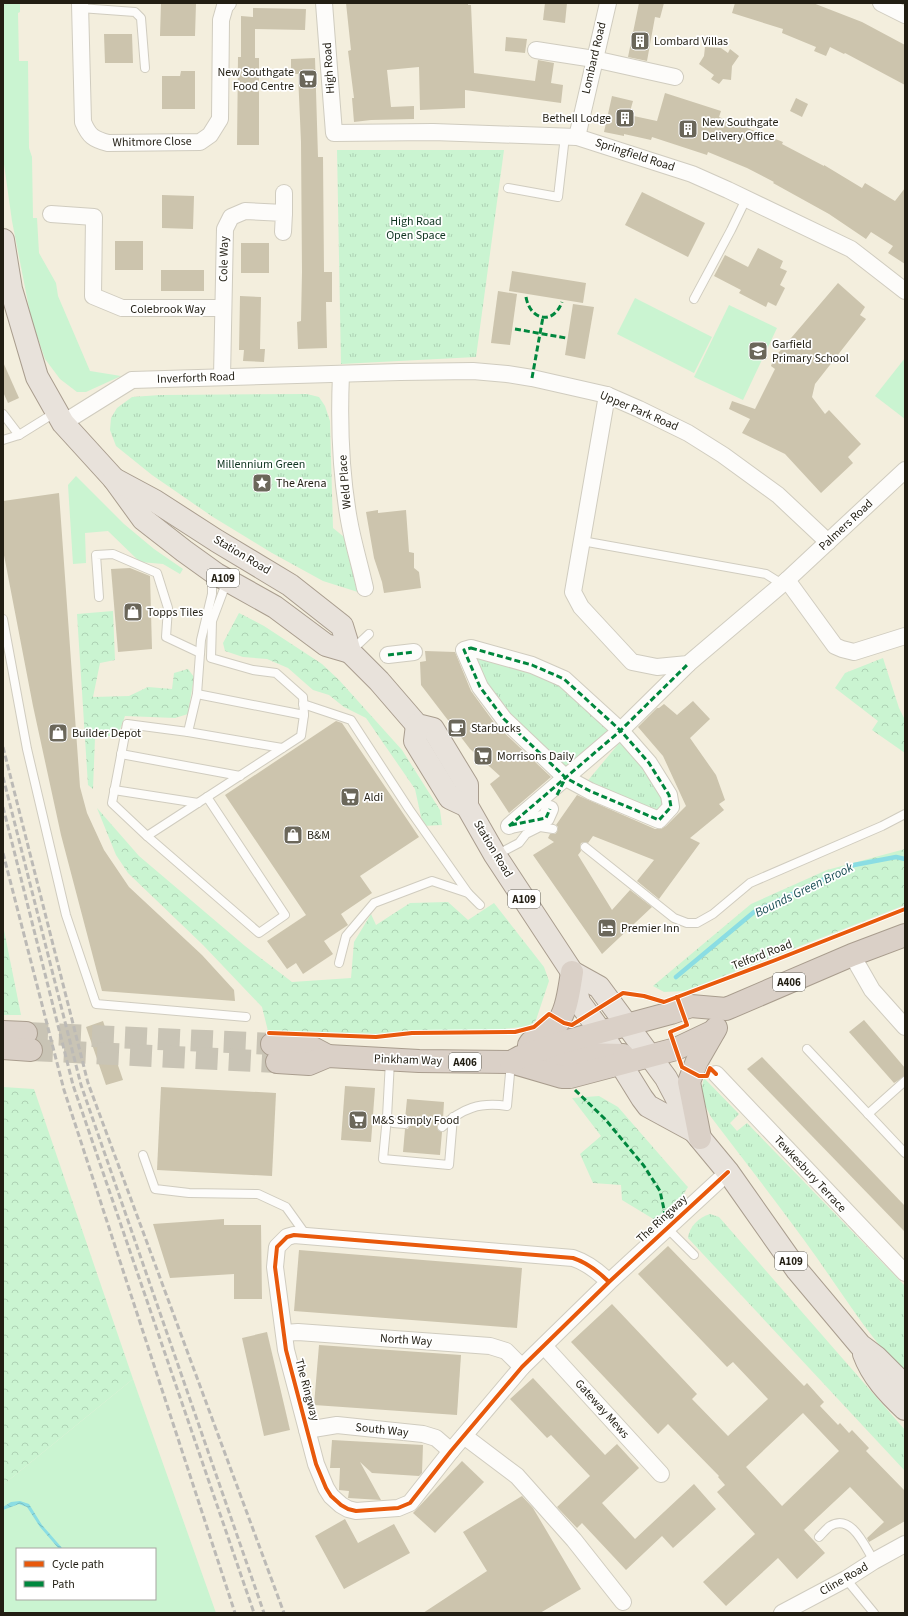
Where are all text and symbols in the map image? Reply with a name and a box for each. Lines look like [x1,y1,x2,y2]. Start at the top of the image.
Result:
street label: Lombard Road [577,20,611,96]
building icon: Lombard Villas [629,30,651,52]
place label: Lombard Villas [654,33,728,50]
street label: High Road [319,42,339,94]
place label: New Southgate Food Centre [218,64,294,95]
supermarket icon: New Southgate Food Centre [297,68,319,90]
building icon: Bethell Lodge [614,107,636,129]
place label: Bethell Lodge [542,110,611,127]
place label: New Southgate Delivery Office [702,114,778,145]
building icon: New Southgate Delivery Office [677,118,699,140]
street label: Whitmore Close [112,133,192,151]
street label: Springfield Road [593,134,677,176]
park label: High Road Open Space [386,213,446,244]
street label: Cole Way [215,236,233,282]
street label: Colebrook Way [130,301,206,318]
place label: Garfield Primary School [772,336,849,367]
school or university icon: Garfield Primary School [747,340,769,362]
street label: Inverforth Road [157,368,235,388]
street label: Upper Park Road [597,387,681,435]
street label: Weld Place [334,454,356,510]
park label: Millennium Green [217,456,305,473]
place icon: The Arena [251,472,273,494]
place label: The Arena [276,475,326,492]
street label: Palmers Road [815,495,877,555]
street label: Station Road [210,531,274,579]
road number: A109 [207,569,239,587]
shop icon: Topps Tiles [122,601,144,623]
place label: Topps Tiles [147,604,203,621]
cafe icon: Starbucks [446,717,468,739]
place label: Starbucks [471,720,521,737]
shop icon: Builder Depot [47,722,69,744]
place label: Builder Depot [72,725,141,742]
supermarket icon: Morrisons Daily [472,745,494,767]
place label: Morrisons Daily [497,748,574,765]
supermarket icon: Aldi [339,786,361,808]
place label: Aldi [364,789,383,806]
street label: Station Road [469,817,517,881]
shop icon: B&M [282,824,304,846]
place label: B&M [307,827,330,844]
water label: Bounds Green Brook [752,858,857,922]
road number: A109 [508,890,540,908]
hotel icon: Premier Inn [596,917,618,939]
place label: Premier Inn [621,920,680,937]
street label: Telford Road [729,936,795,974]
road number: A406 [773,973,805,991]
street label: Pinkham Way [374,1050,443,1070]
road number: A406 [449,1053,481,1071]
supermarket icon: M&S Simply Food [347,1109,369,1131]
place label: M&S Simply Food [372,1112,459,1129]
street label: Tewkesbury Terrace [770,1132,850,1216]
street label: The Ringway [633,1191,691,1247]
road number: A109 [775,1252,807,1270]
street label: North Way [379,1330,433,1350]
street label: The Ringway [291,1357,324,1423]
street label: Gateway Mews [571,1376,633,1442]
street label: South Way [355,1419,410,1441]
legend [16,1548,156,1600]
text: Cycle path [52,1556,104,1573]
street label: Cline Road [817,1558,871,1600]
text: Path [52,1576,75,1593]

